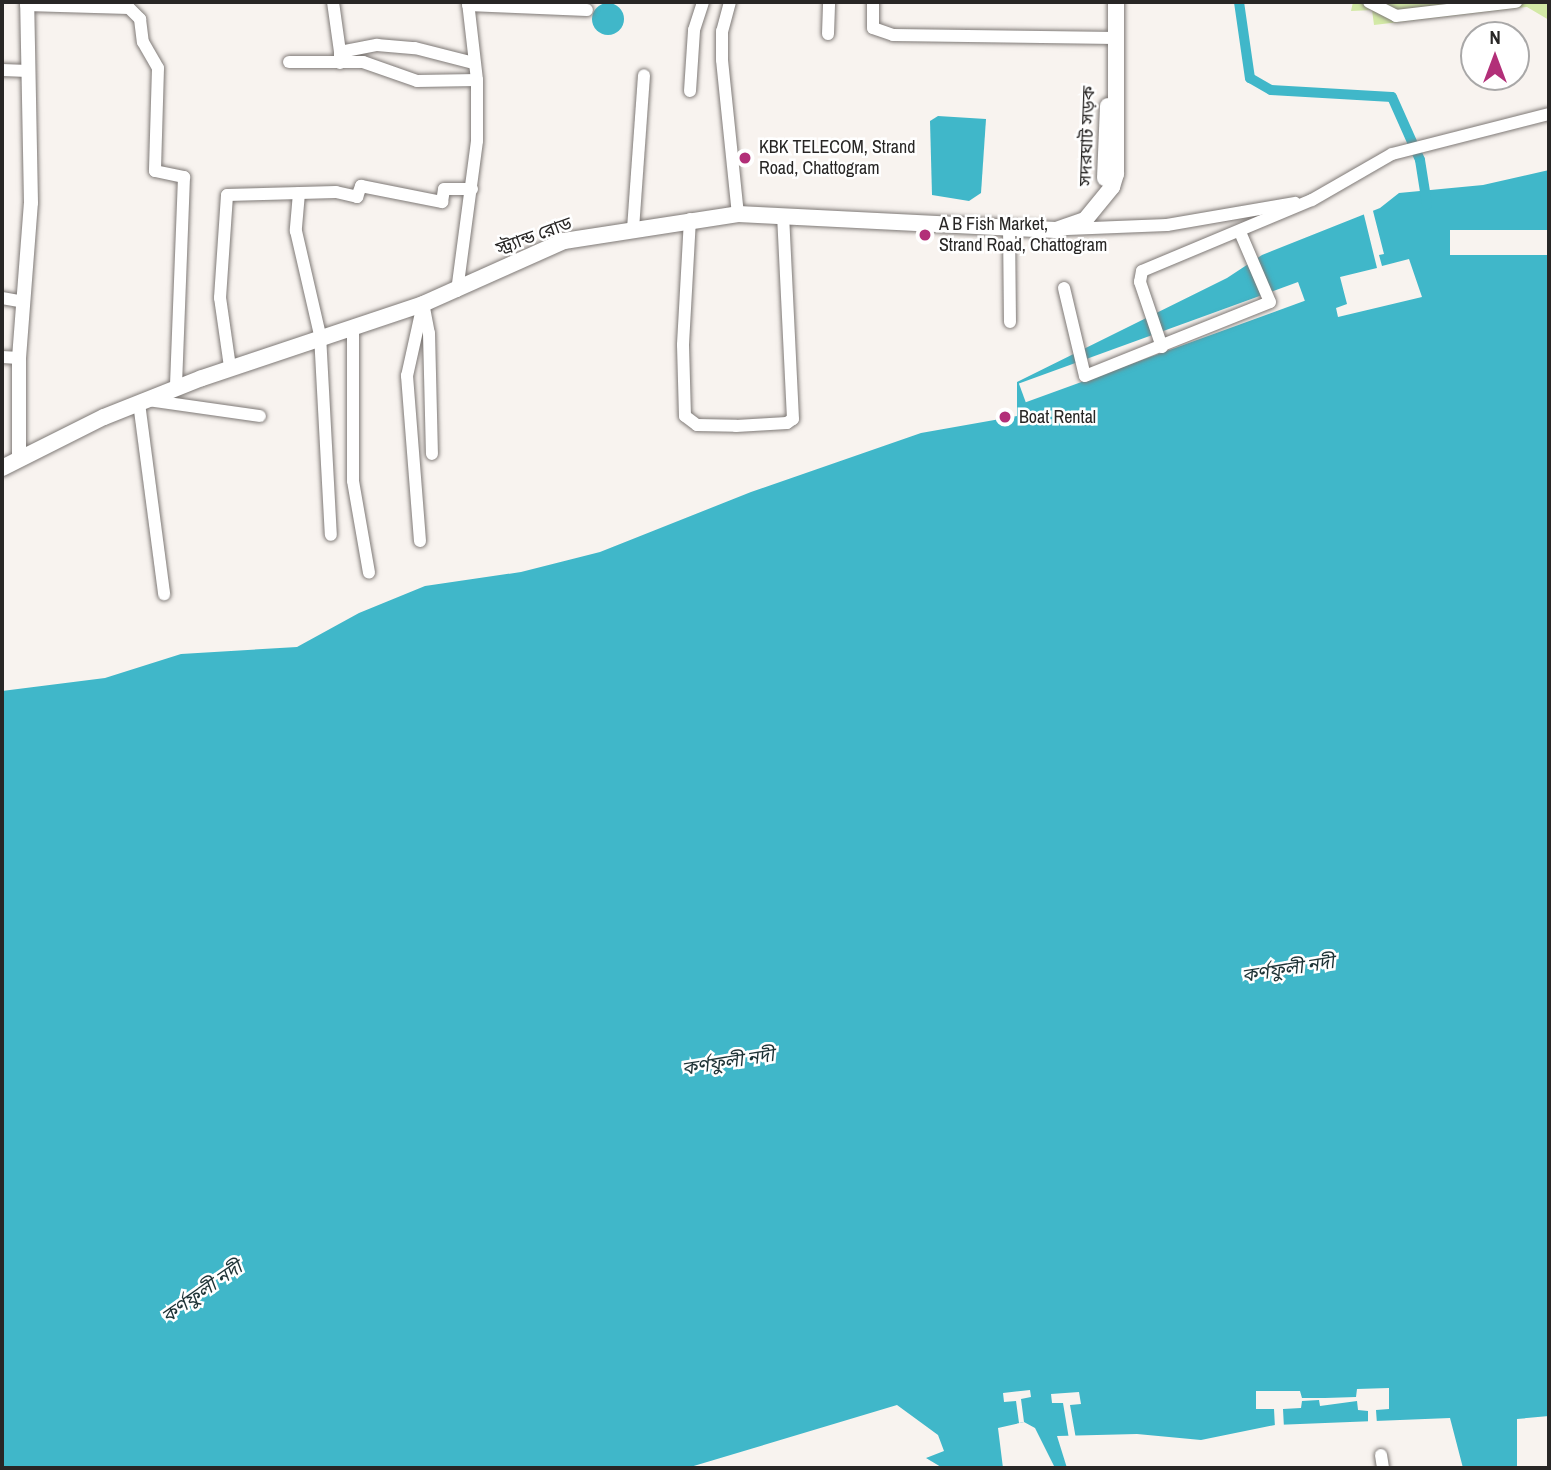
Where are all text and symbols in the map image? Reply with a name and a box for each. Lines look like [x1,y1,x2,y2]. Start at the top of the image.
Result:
north arrow [1460,21,1530,91]
text: N [1489,24,1501,50]
street label: সদরঘাট সড়ক [1074,85,1100,187]
place label: KBK TELECOM, Strand Road, Chattogram [759,137,916,180]
marker: KBK TELECOM, Strand Road, Chattogram [737,150,753,166]
street label: স্ট্র্যান্ড রোড [493,212,575,260]
place label: A B Fish Market, Strand Road, Chattogram [939,214,1107,256]
marker: A B Fish Market, Strand Road, Chattogram [917,227,933,243]
place label: Boat Rental [1019,406,1096,428]
marker: Boat Rental [997,409,1013,425]
water label: কর্ণফুলী নদী [1240,950,1336,988]
water label: কর্ণফুলী নদী [680,1043,776,1081]
water label: কর্ণফুলী নদী [157,1256,247,1328]

